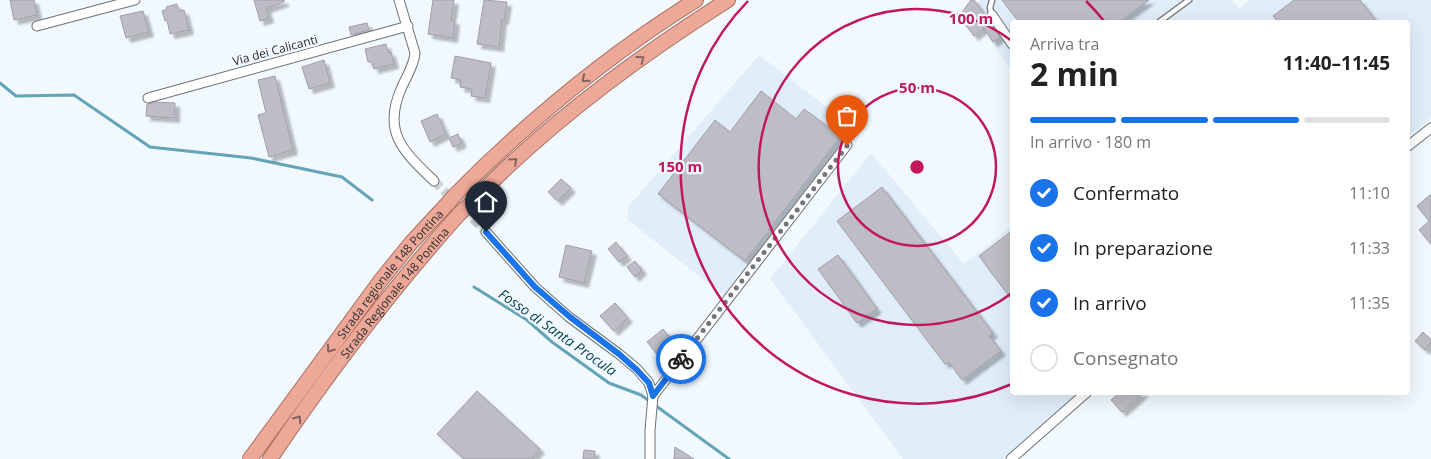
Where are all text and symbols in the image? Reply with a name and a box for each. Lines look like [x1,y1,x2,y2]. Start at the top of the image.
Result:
text: 100 m [949,8,993,28]
street label: Via dei Calicanti [231,30,319,70]
text: Arriva tra [1030,33,1099,55]
text: 11:40–11:45 [1283,50,1390,76]
text: 2 min [1030,52,1119,95]
one-way arrow [635,56,645,65]
one-way arrow [581,73,590,82]
text: 50 m [899,77,935,97]
pin [826,95,868,146]
icon: bag [833,102,861,130]
text: In arrivo · 180 m [1030,131,1151,153]
text: 150 m [658,156,702,176]
one-way arrow [509,158,518,167]
centre of rings [908,158,926,176]
icon: check [1030,179,1058,207]
text: Confermato [1073,180,1179,206]
pin [465,181,507,232]
text: 11:10 [1349,182,1390,204]
icon: home [472,188,500,216]
street label: Strada regionale 148 Pontina [332,205,447,342]
street label: Strada Regionale 148 Pontina [336,223,453,362]
icon: check [1030,234,1058,262]
text: In preparazione [1073,235,1213,261]
text: 11:33 [1349,237,1390,259]
water label: Fosso di Santa Procula [495,284,621,380]
icon: check [1030,289,1058,317]
text: In arrivo [1073,290,1147,316]
text: 11:35 [1349,292,1390,314]
courier [656,334,706,384]
one-way arrow [327,343,336,353]
icon: bike [667,345,695,373]
text: Consegnato [1073,345,1179,371]
one-way arrow [292,415,301,425]

